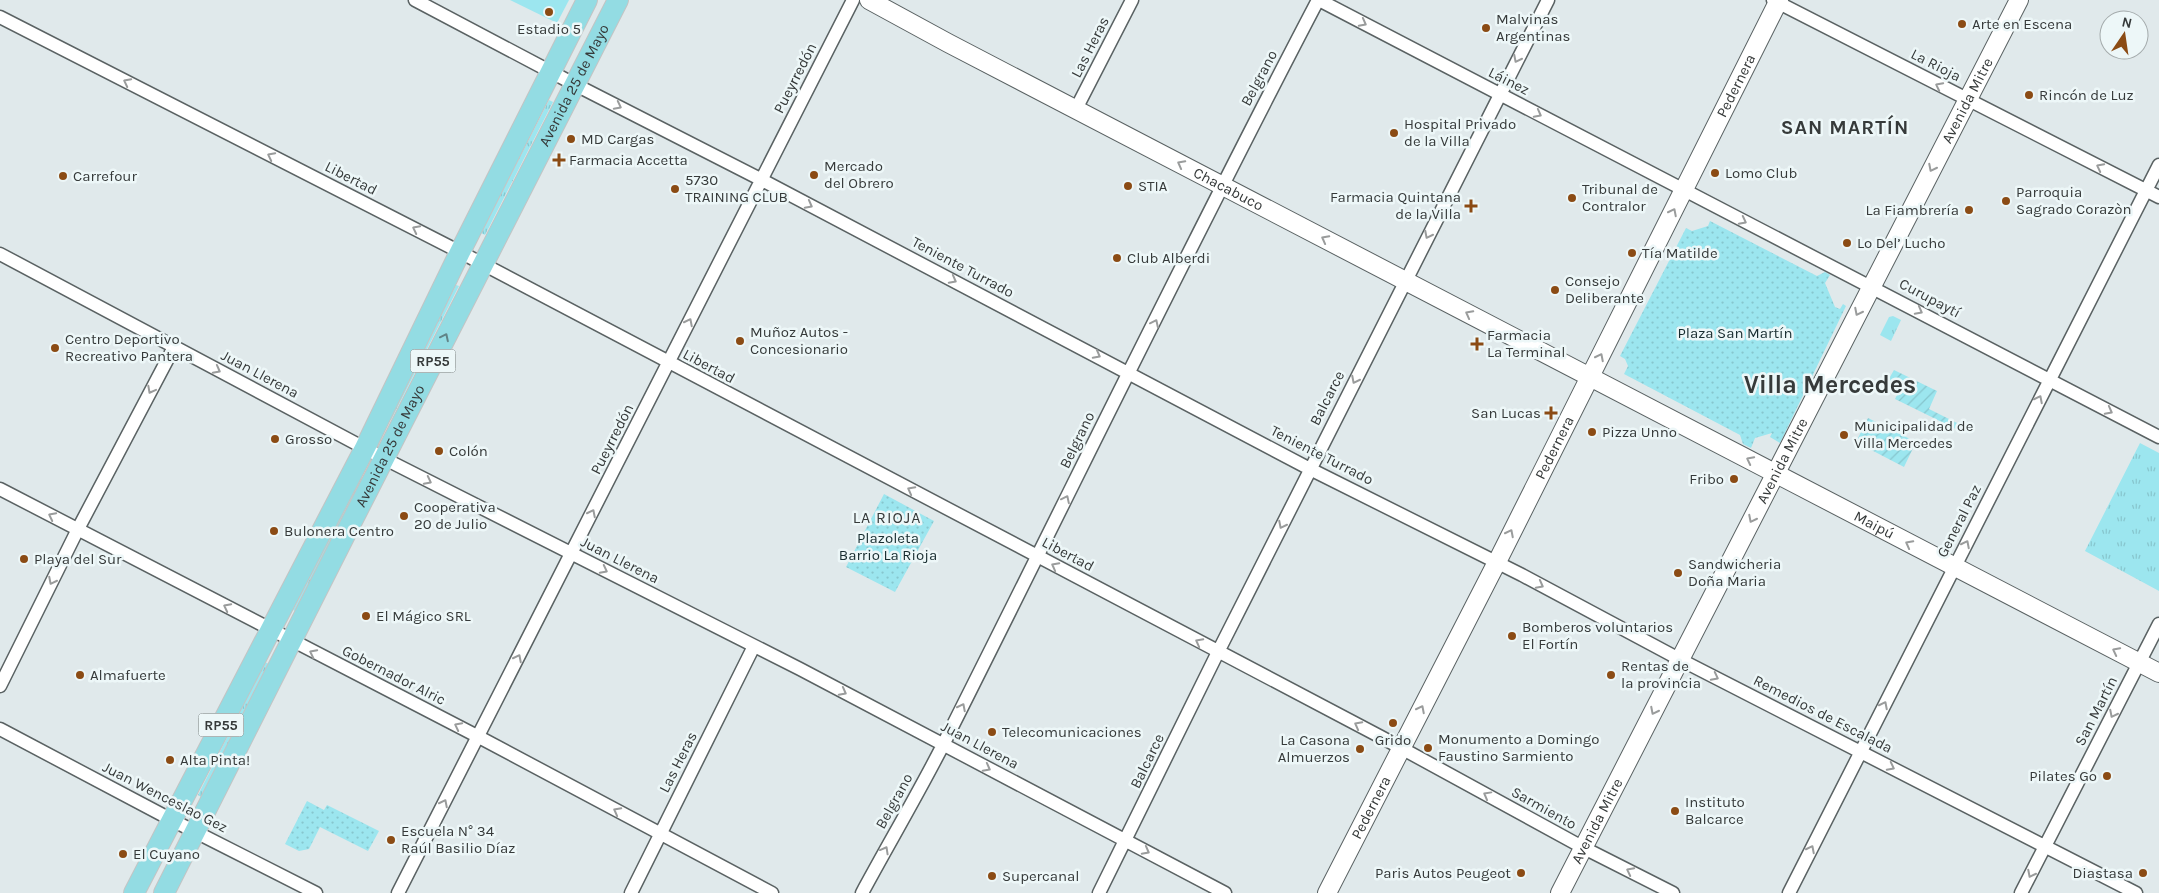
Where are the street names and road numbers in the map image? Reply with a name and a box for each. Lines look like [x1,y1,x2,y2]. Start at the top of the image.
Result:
street label: Las Heras [1067,14,1113,80]
street label: Avenida 25 de Mayo [535,21,613,149]
street label: Pueyrredón [770,40,820,116]
street label: La Rioja [1908,45,1964,85]
street label: Belgrano [1237,47,1281,109]
street label: Pedernera [1713,51,1759,120]
street label: Avenida Mitre [1938,55,1997,146]
street label: Láinez [1485,63,1533,99]
street label: Libertad [322,157,380,199]
street label: Chacabuco [1190,163,1266,214]
street label: Teniente Turrado [909,233,1017,301]
street label: Curupaytí [1896,274,1964,322]
street label: Libertad [680,345,738,387]
street label: Juan Llerena [218,346,302,402]
road number: RP55 [410,350,456,372]
street label: Balcarce [1306,368,1348,428]
street label: Avenida 25 de Mayo [352,382,429,510]
street label: Pueyrredón [587,401,637,477]
street label: Belgrano [1056,409,1098,471]
street label: Pedernera [1531,413,1578,482]
street label: Avenida Mitre [1753,415,1812,507]
street label: Teniente Turrado [1268,421,1376,489]
street label: General Paz [1933,482,1985,560]
street label: Maipú [1851,507,1898,543]
street label: Juan Llerena [578,533,662,587]
street label: Libertad [1039,533,1097,575]
street label: Gobernador Alric [339,641,449,709]
street label: Remedios de Escalada [1750,671,1896,757]
street label: San Martín [2071,673,2121,749]
road number: RP55 [198,714,244,736]
street label: Juan Llerena [938,717,1022,773]
street label: Las Heras [655,729,701,795]
street label: Balcarce [1126,731,1168,791]
street label: Juan Wenceslao Gez [100,758,230,836]
street label: Belgrano [871,770,917,832]
street label: Pedernera [1347,773,1395,842]
street label: Avenida Mitre [1568,775,1626,867]
street label: Sarmiento [1508,783,1580,833]

